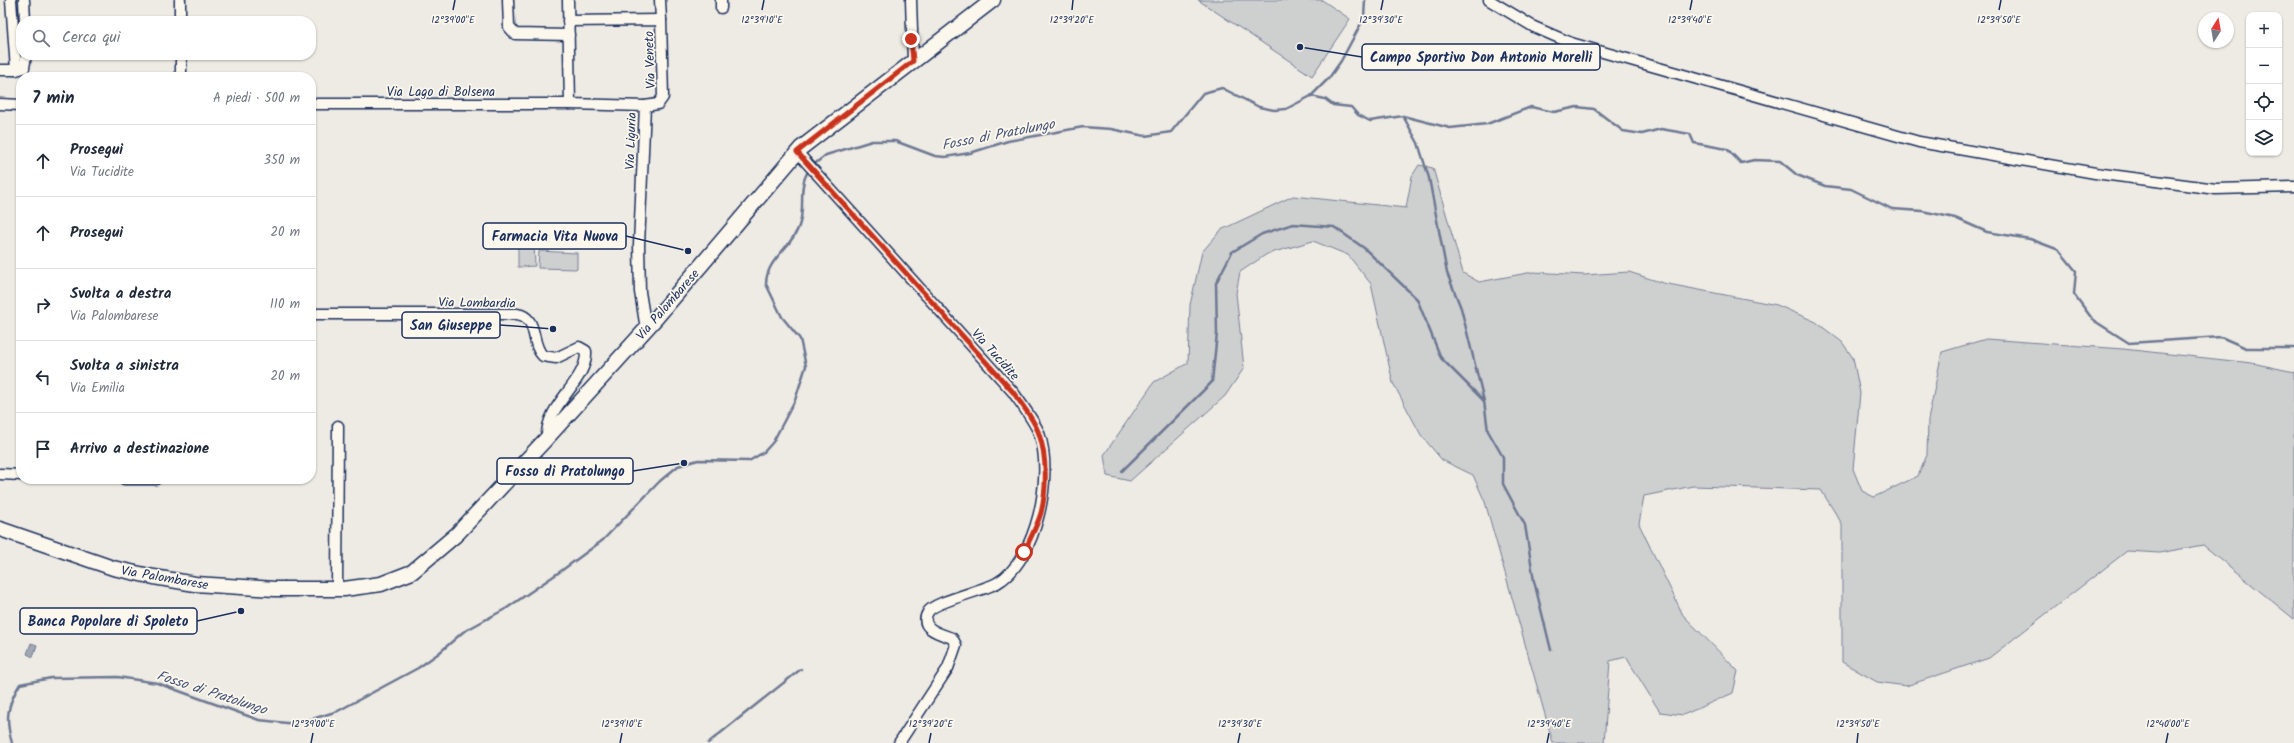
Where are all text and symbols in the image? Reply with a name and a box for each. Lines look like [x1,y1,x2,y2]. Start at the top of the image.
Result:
text: 12°39'00"E [431,12,476,28]
text: 12°39'10"E [741,12,784,28]
text: 12°39'20"E [1050,12,1095,28]
text: 12°39'30"E [1359,12,1404,28]
text: 12°39'40"E [1668,12,1713,28]
text: 12°39'50"E [1977,12,2022,28]
north arrow [2198,12,2234,48]
map controls [2246,12,2282,156]
button: + [2246,12,2282,48]
search box [16,16,316,60]
text: Cerca qui [62,26,120,50]
icon: search [30,27,52,49]
route end [902,30,920,48]
street label: Via Veneto [639,31,662,89]
callout: Campo Sportivo Don Antonio Morelli [1362,44,1600,70]
text: Campo Sportivo Don Antonio Morelli [1370,47,1592,69]
button: − [2246,48,2282,84]
street label: Via Lago di Bolsena [387,82,495,103]
button: locate [2246,84,2282,120]
text: 7 min [32,85,74,112]
text: A piedi · 500 m [213,88,300,109]
street label: Via Liguria [620,112,643,170]
water label: Fosso di Pratolungo [940,113,1058,157]
button: layers [2246,120,2282,156]
text: Prosegui [70,138,123,162]
icon: ahead [32,150,54,172]
text: 350 m [264,150,300,171]
text: Via Tucidite [70,162,134,183]
text: Prosegui [70,221,123,245]
icon: ahead [32,222,54,244]
text: 20 m [270,222,300,243]
callout: Farmacia Vita Nuova [483,223,626,249]
text: Farmacia Vita Nuova [492,226,618,248]
street label: Via Palombarese [631,265,705,345]
text: Svolta a destra [70,282,171,306]
street label: Via Lombardia [438,292,516,315]
icon: right [32,294,54,316]
text: 110 m [270,294,300,315]
text: Via Palombarese [70,306,158,327]
callout: San Giuseppe [402,312,500,338]
text: San Giuseppe [410,315,492,337]
street label: Via Tucidite [966,324,1024,386]
text: Svolta a sinistra [70,354,179,378]
icon: left [32,366,54,388]
text: 20 m [270,366,300,387]
text: Via Emilia [70,378,125,399]
text: Arrivo a destinazione [70,437,209,461]
icon: arrive [32,438,54,460]
callout: Fosso di Pratolungo [497,458,633,484]
text: Fosso di Pratolungo [505,461,625,483]
route start [1015,543,1033,561]
street label: Via Palombarese [119,560,210,597]
callout: Banca Popolare di Spoleto [20,608,197,634]
text: Banca Popolare di Spoleto [28,611,189,633]
water label: Fosso di Pratolungo [154,665,271,722]
text: 12°39'00"E [291,716,336,732]
text: 12°39'10"E [601,716,644,732]
text: 12°39'20"E [909,716,954,732]
text: 12°39'30"E [1218,716,1263,732]
text: 12°39'40"E [1527,716,1572,732]
text: 12°39'50"E [1836,716,1881,732]
text: 12°40'00"E [2146,716,2191,732]

